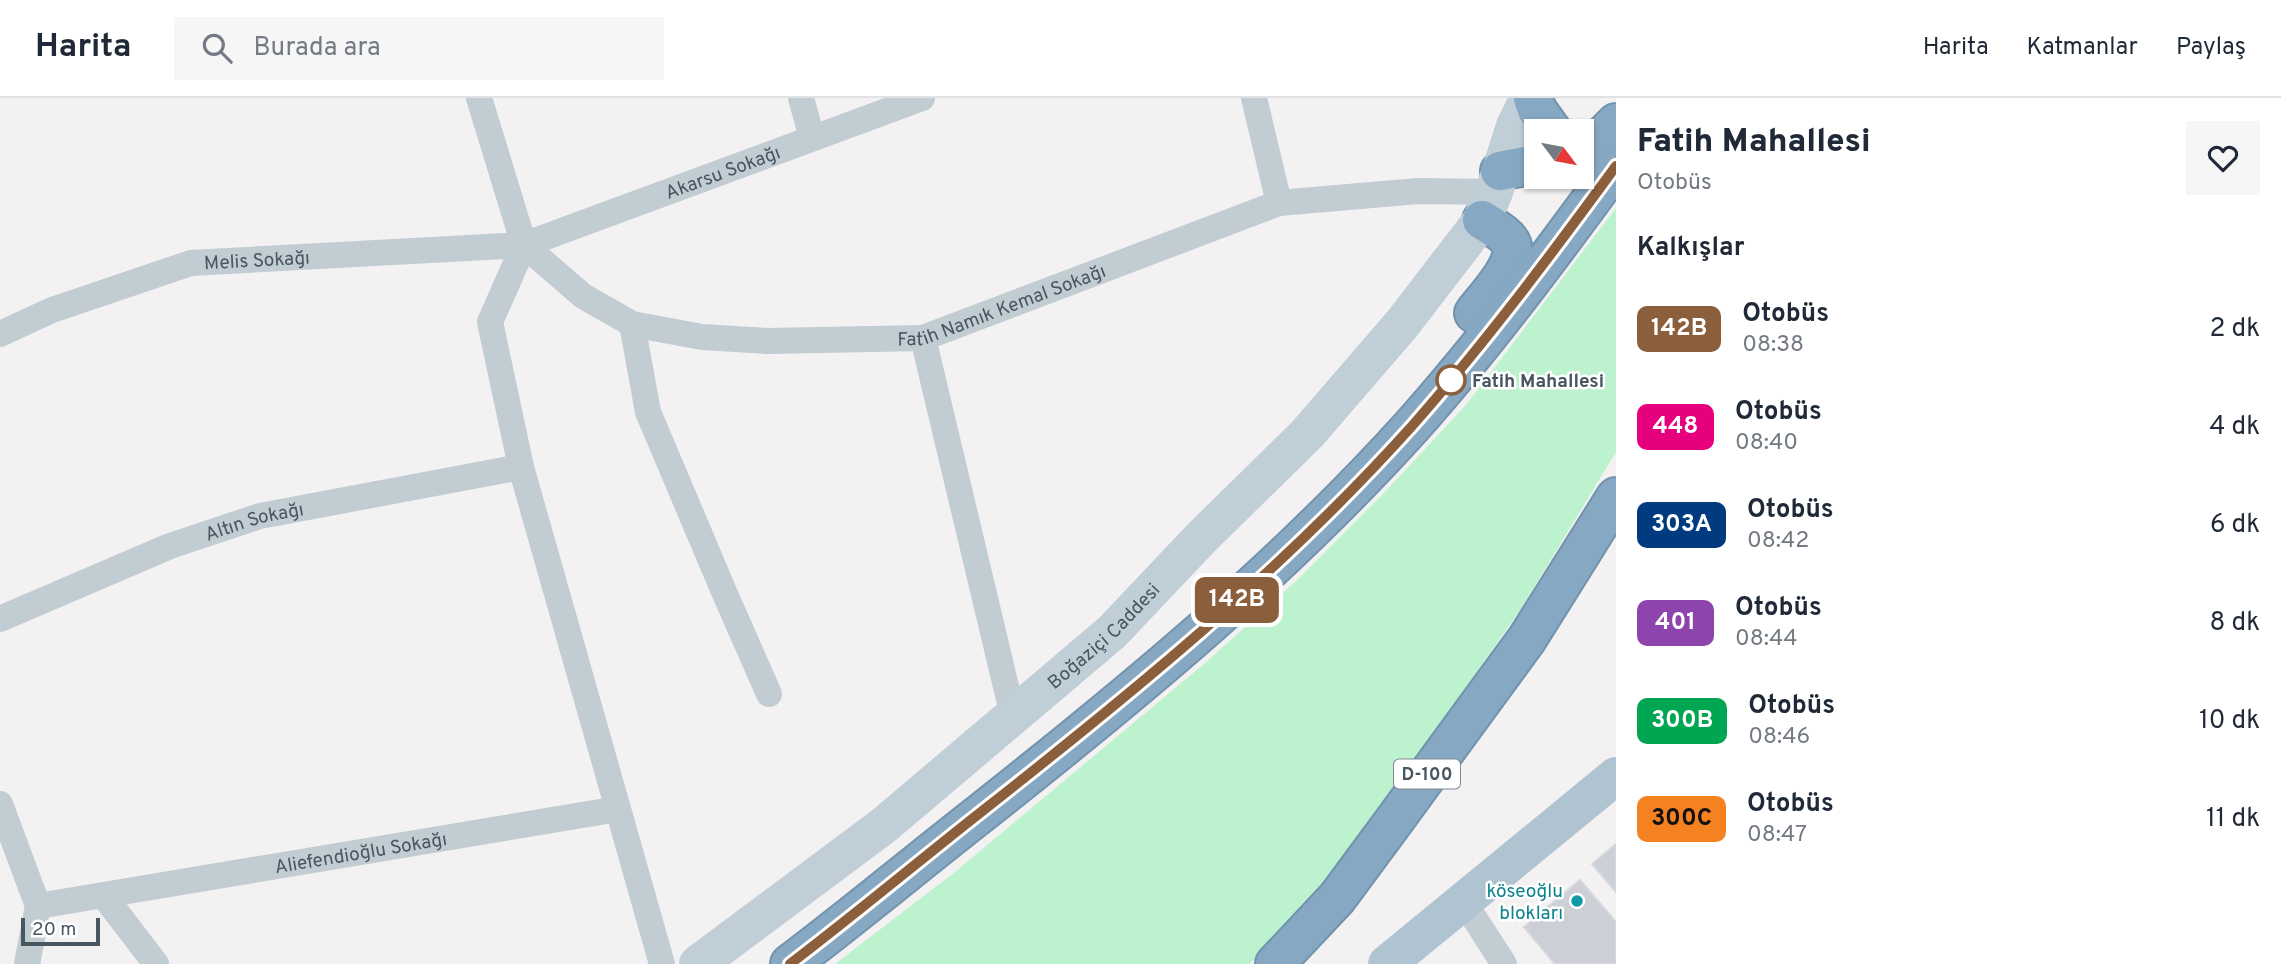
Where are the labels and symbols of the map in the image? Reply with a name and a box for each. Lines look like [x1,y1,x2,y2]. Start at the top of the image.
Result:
north arrow [1524,119,1594,189]
street label: Akarsu Sokağı [662,141,784,206]
street label: Melis Sokağı [203,247,311,276]
street label: Fatih Namık Kemal Sokağı [897,260,1110,352]
marker: Fatih Mahallesi [1436,365,1466,395]
place label: Fatih Mahallesi [1472,370,1604,394]
street label: Altın Sokağı [202,498,306,548]
line badge: 142B [1188,577,1286,623]
street label: Boğaziçi Caddesi [1043,579,1166,695]
road number: D-100 [1394,760,1460,788]
street label: Aliefendioğlu Sokağı [273,828,449,880]
place label: köseoğlu blokları [1487,880,1563,926]
marker: köseoğlu blokları [1569,893,1585,909]
scale bar [21,915,100,947]

